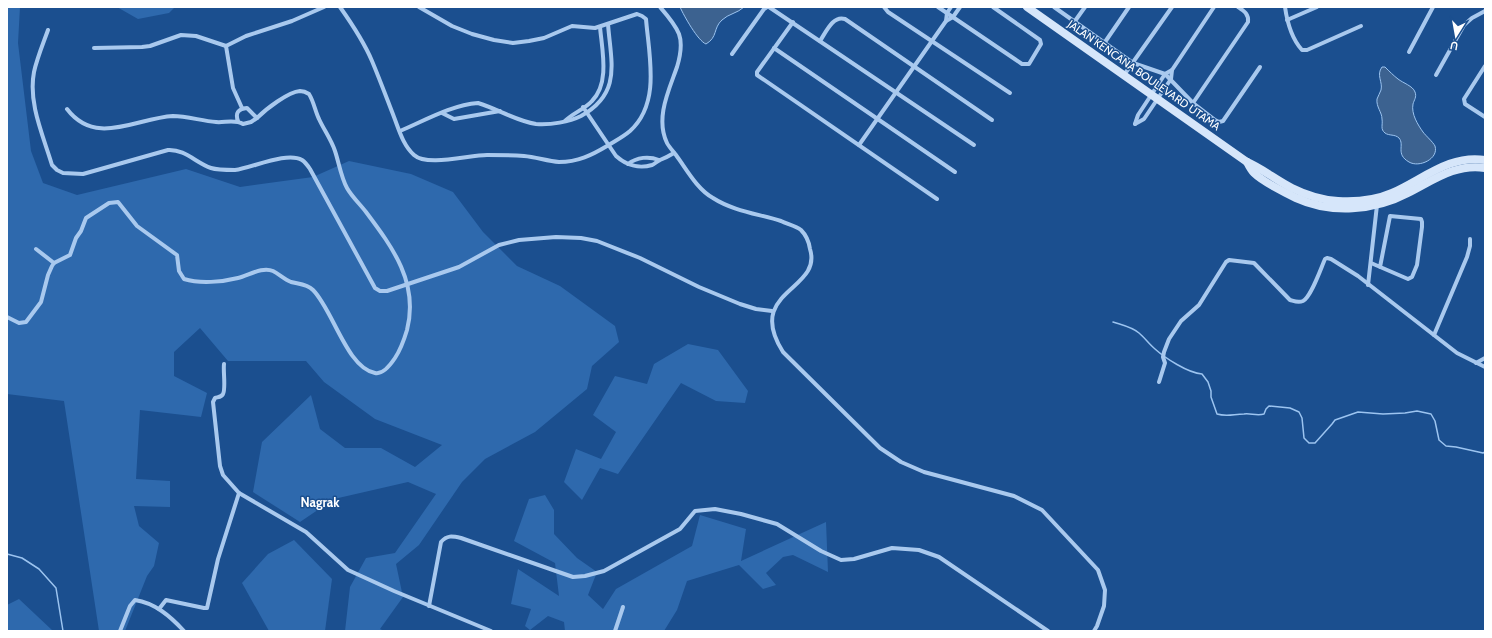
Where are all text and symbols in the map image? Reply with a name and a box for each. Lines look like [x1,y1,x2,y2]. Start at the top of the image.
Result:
street label: JALAN KENCANA BOULEVARD UTAMA [1064,16,1223,133]
north arrow [1436,16,1476,56]
text: U [1449,38,1459,53]
district label: Nagrak [300,494,340,510]

